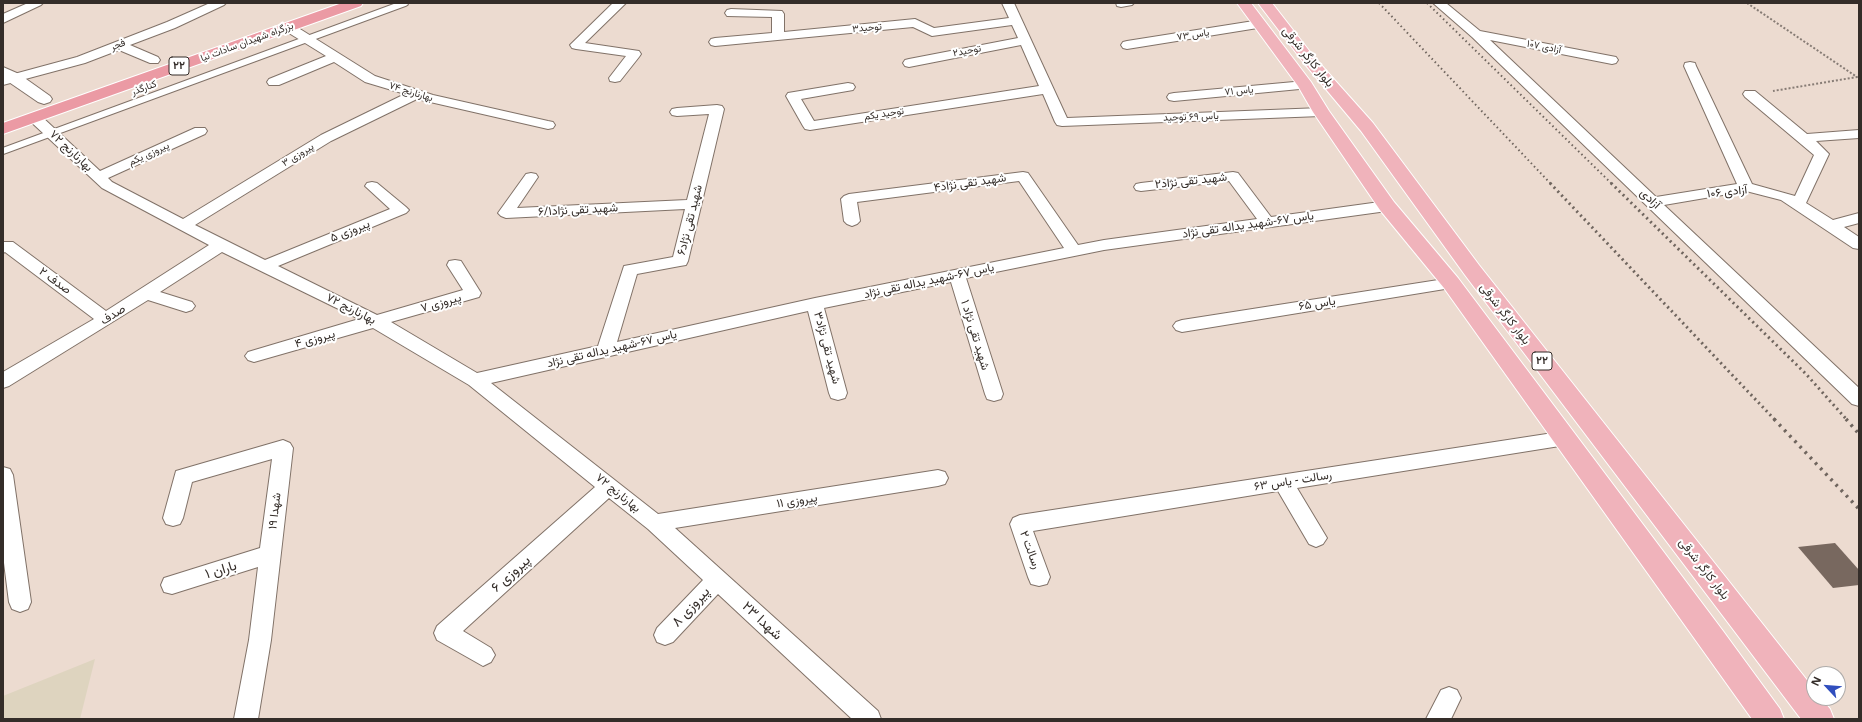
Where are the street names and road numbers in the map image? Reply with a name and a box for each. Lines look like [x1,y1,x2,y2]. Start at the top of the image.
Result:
street label: بزرگراه شهیدان سادات نیا [199,20,295,64]
street label: توحید۳ [852,21,882,35]
street label: بلوار کارگر شرقی [1279,24,1337,90]
street label: یاس ۷۳ [1176,27,1210,43]
street label: فجر [109,37,127,53]
street label: آزادی ۱۰۷ [1526,38,1562,56]
street label: توحید۲ [952,42,982,60]
road number: ۲۲ [169,57,189,75]
street label: کنارگذر [130,78,158,98]
street label: بهارنارنج ۷۴ [388,80,434,104]
street label: یاس ۷۱ [1224,84,1254,98]
street label: توحید یکم [863,105,905,123]
street label: یاس ۶۹ توحید [1163,110,1219,124]
street label: بهارنارنج ۷۲ [46,127,96,175]
street label: پیروزی یکم [127,139,171,169]
street label: پیروزی ۳ [280,141,316,169]
street label: شهید تقی نژاد۲ [1154,170,1228,192]
street label: شهید تقی نژاد۴ [933,171,1007,195]
street label: شهید تقی نژاد۶ [674,183,706,257]
street label: آزادی ۱۰۶ [1706,183,1748,201]
street label: آزادی [1637,186,1663,212]
street label: شهید تقی نژاد۶/۱ [538,201,618,219]
street label: یاس ۶۷-شهید یداله تقی نژاد [1181,209,1315,241]
street label: پیروزی ۵ [328,217,372,245]
street label: یاس ۶۷-شهید یداله تقی نژاد [863,260,995,302]
street label: صدف ۲ [36,265,74,297]
street label: بلوار کارگر شرقی [1477,280,1533,348]
street label: بهارنارنج ۷۲ [324,290,378,328]
street label: پیروزی ۷ [419,290,463,316]
street label: یاس ۶۵ [1298,294,1336,314]
street label: شهید تقی نژاد ۱ [957,298,993,372]
street label: صدف [98,302,128,328]
street label: شهید تقی نژاد۳ [810,310,844,386]
street label: پیروزی ۴ [293,327,337,351]
street label: یاس ۶۷-شهید یداله تقی نژاد [546,327,678,371]
road number: ۲۲ [1532,352,1552,370]
street label: رسالت - یاس ۶۳ [1253,468,1333,494]
street label: بهارنارنج ۷۲ [593,470,643,516]
street label: پیروزی ۱۱ [775,491,819,511]
street label: شهدا ۱۹ [266,492,284,530]
street label: رسالت ۲ [1016,529,1044,571]
street label: بلوار کارگر شرقی [1676,535,1732,603]
street label: پیروزی ۶ [488,552,534,596]
street label: باران ۱ [203,557,239,583]
street label: پیروزی ۸ [668,584,714,630]
street label: شهدا ۲۳ [738,598,786,644]

